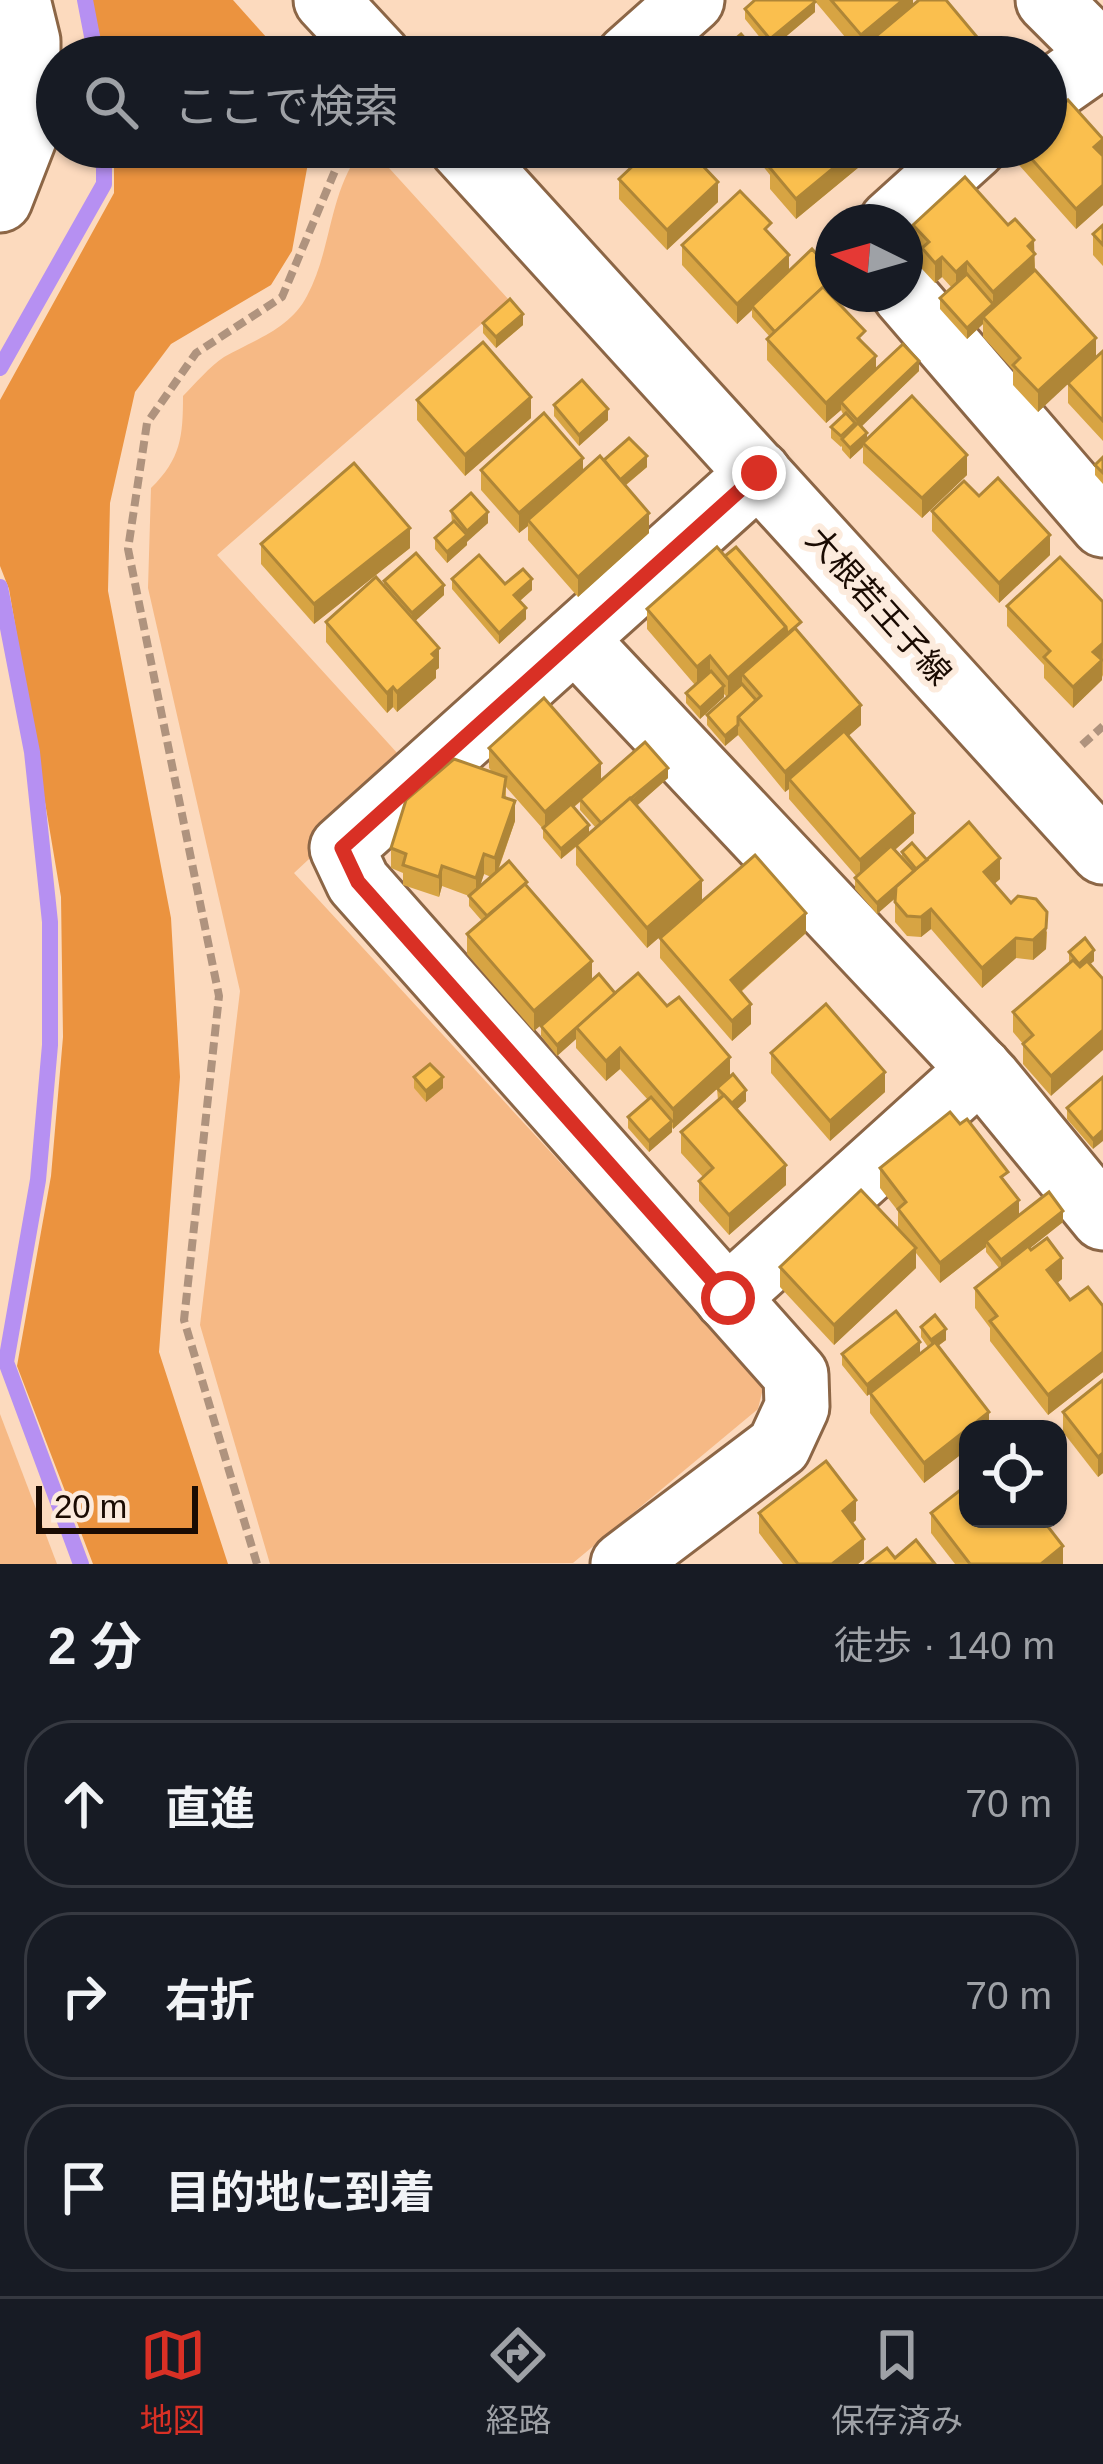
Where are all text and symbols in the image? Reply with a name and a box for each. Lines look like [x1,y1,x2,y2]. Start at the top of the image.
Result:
search box [36,36,1067,168]
icon: search [78,69,144,135]
text: ここで検索 [174,81,399,132]
north arrow [815,204,923,312]
route end [732,446,786,500]
street label: 大根若王子線 [799,520,959,692]
route start [701,1271,755,1325]
map controls [959,1420,1067,1528]
button: locate [959,1420,1067,1528]
scale bar [36,1480,198,1533]
text: 20 m [54,1488,127,1525]
text: 2 分 [48,1618,142,1675]
text: 徒歩 · 140 m [834,1624,1055,1667]
icon: ahead [51,1771,117,1837]
text: 70 m [965,1782,1052,1825]
text: 直進 [165,1783,255,1834]
icon: right [51,1963,117,2029]
text: 70 m [965,1974,1052,2017]
text: 右折 [165,1975,255,2026]
icon: arrive [51,2155,117,2221]
text: 目的地に到着 [165,2167,435,2218]
tab: 地図 [140,2322,206,2442]
tab: 経路 [485,2322,551,2442]
tab: 保存済み [831,2322,963,2442]

